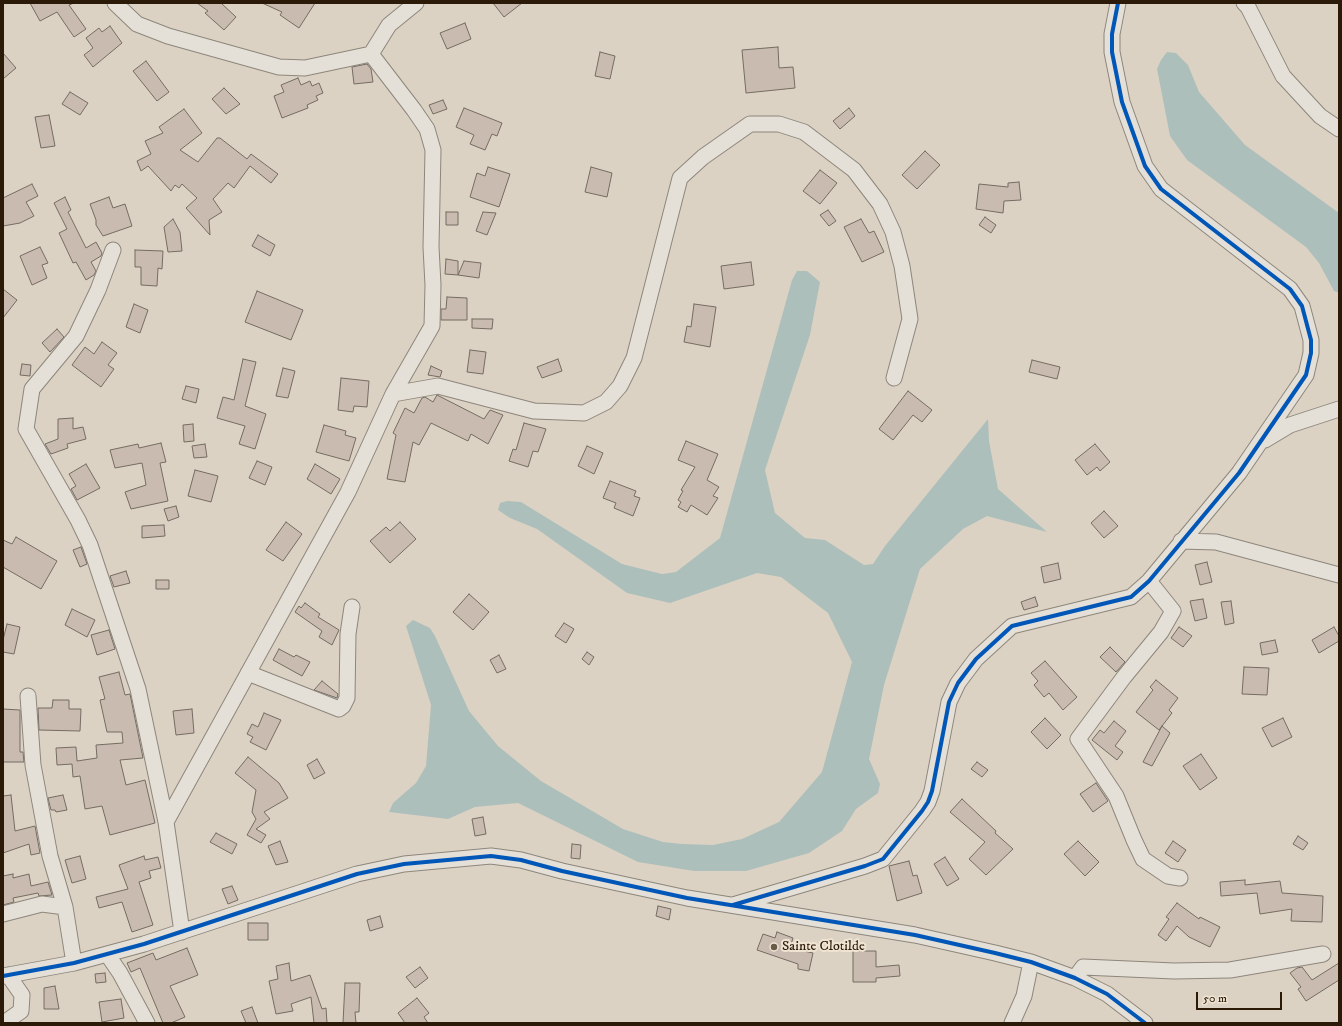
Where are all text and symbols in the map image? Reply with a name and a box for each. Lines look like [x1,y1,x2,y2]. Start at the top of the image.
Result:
place label: Sainte Clotilde [782,939,865,955]
marker: Sainte Clotilde [769,942,779,952]
scale bar [1198,984,1284,1010]
text: 50 m [1203,991,1227,1006]

